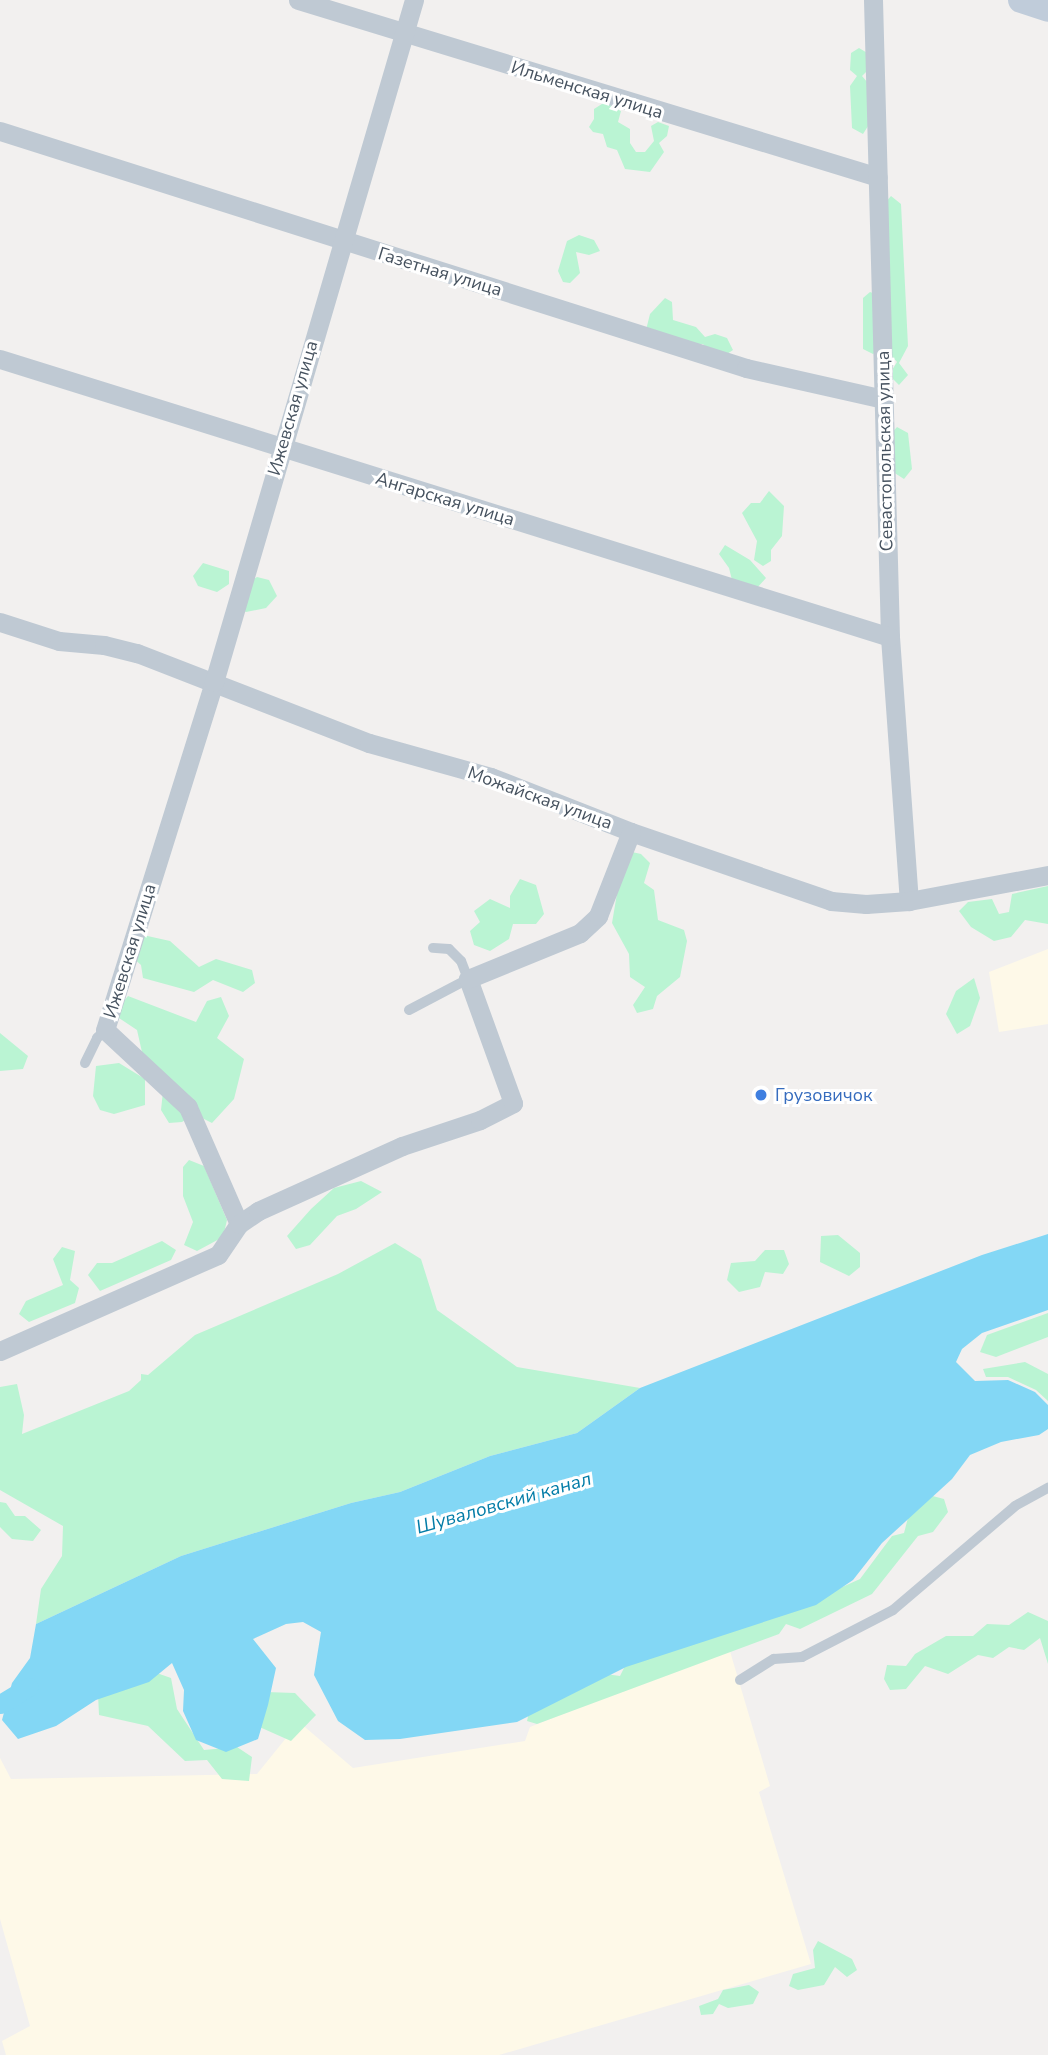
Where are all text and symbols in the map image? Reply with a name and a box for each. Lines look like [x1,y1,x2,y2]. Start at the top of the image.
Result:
street label: Ильменская улица [508,57,666,123]
street label: Газетная улица [375,243,505,301]
street label: Ижевская улица [263,338,323,478]
street label: Севастопольская улица [872,351,898,551]
street label: Ангарская улица [373,468,517,530]
street label: Можайская улица [465,762,615,834]
street label: Ижевская улица [99,881,161,1021]
place label: Грузовичок [775,1084,872,1106]
marker: Грузовичок [753,1087,769,1103]
water label: Шуваловский канал [414,1468,594,1540]

